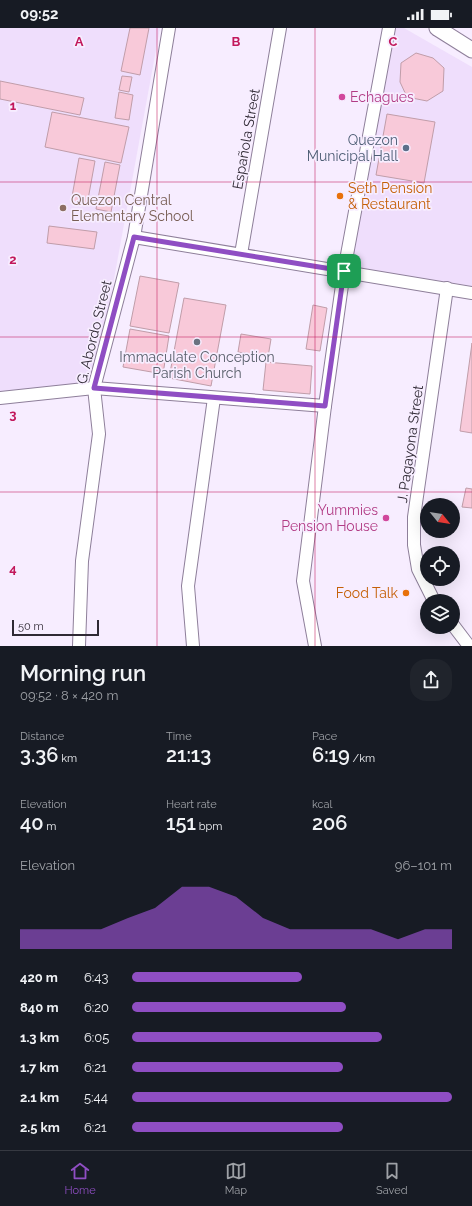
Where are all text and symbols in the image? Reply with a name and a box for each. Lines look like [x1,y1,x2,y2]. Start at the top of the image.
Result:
text: 09:52 [20,5,59,23]
text: A [75,34,84,49]
text: B [232,34,241,49]
text: C [389,34,398,49]
street label: Española Street [229,87,263,191]
place label: Echagues [350,89,414,105]
marker: Echagues [337,92,347,102]
text: 1 [10,98,17,113]
place label: Quezon Municipal Hall [307,132,398,164]
marker: Quezon Municipal Hall [401,143,411,153]
place label: Seth Pension & Restaurant [348,180,432,212]
marker: Seth Pension & Restaurant [335,191,345,201]
place label: Quezon Central Elementary School [71,192,194,224]
marker: Quezon Central Elementary School [58,203,68,213]
text: 2 [9,252,17,267]
pin [327,254,361,288]
icon: arrive [333,260,355,282]
street label: G. Abordo Street [73,278,115,386]
marker: Immaculate Conception Parish Church [192,337,202,347]
place label: Immaculate Conception Parish Church [119,349,275,381]
street label: J. Pagayona Street [394,384,426,504]
text: 3 [9,407,17,422]
north arrow [420,498,460,538]
map controls [420,498,460,634]
place label: Yummies Pension House [281,502,378,534]
marker: Yummies Pension House [381,513,391,523]
button: locate [420,546,460,586]
text: 4 [9,561,17,576]
place label: Food Talk [336,585,399,601]
marker: Food Talk [401,588,411,598]
button: layers [420,594,460,634]
scale bar [12,618,99,637]
text: 50 m [18,620,44,633]
button: share [410,659,452,701]
text: Morning run [20,660,146,686]
text: 09:52 · 8 × 420 m [20,688,118,703]
text: Distance [20,730,64,743]
text: Time [166,730,192,743]
text: Pace [312,730,337,743]
text: 3.36 [20,743,58,767]
text: 21:13 [166,743,211,767]
text: 6:19 [312,743,350,767]
text: km [58,752,77,765]
text: /km [350,752,375,765]
text: Elevation [20,798,67,811]
text: Heart rate [166,798,217,811]
text: kcal [312,798,333,811]
text: 40 [20,811,44,835]
text: 151 [166,811,196,835]
text: 206 [312,811,347,835]
text: m [44,820,56,833]
text: bpm [196,820,222,833]
text: Elevation [20,858,75,873]
text: 96–101 m [395,858,452,873]
text: 420 m [20,970,58,985]
text: 6:43 [84,970,108,985]
text: 840 m [20,1000,58,1015]
text: 6:20 [84,1000,109,1015]
text: 1.3 km [20,1030,59,1045]
text: 6:05 [84,1030,109,1045]
text: 1.7 km [20,1060,59,1075]
text: 6:21 [84,1060,107,1075]
text: 2.1 km [20,1090,59,1105]
text: 5:44 [84,1090,108,1105]
text: 2.5 km [20,1120,60,1135]
text: 6:21 [84,1120,107,1135]
tab: Home [65,1160,96,1197]
tab: Map [225,1160,247,1197]
tab: Saved [376,1160,407,1197]

